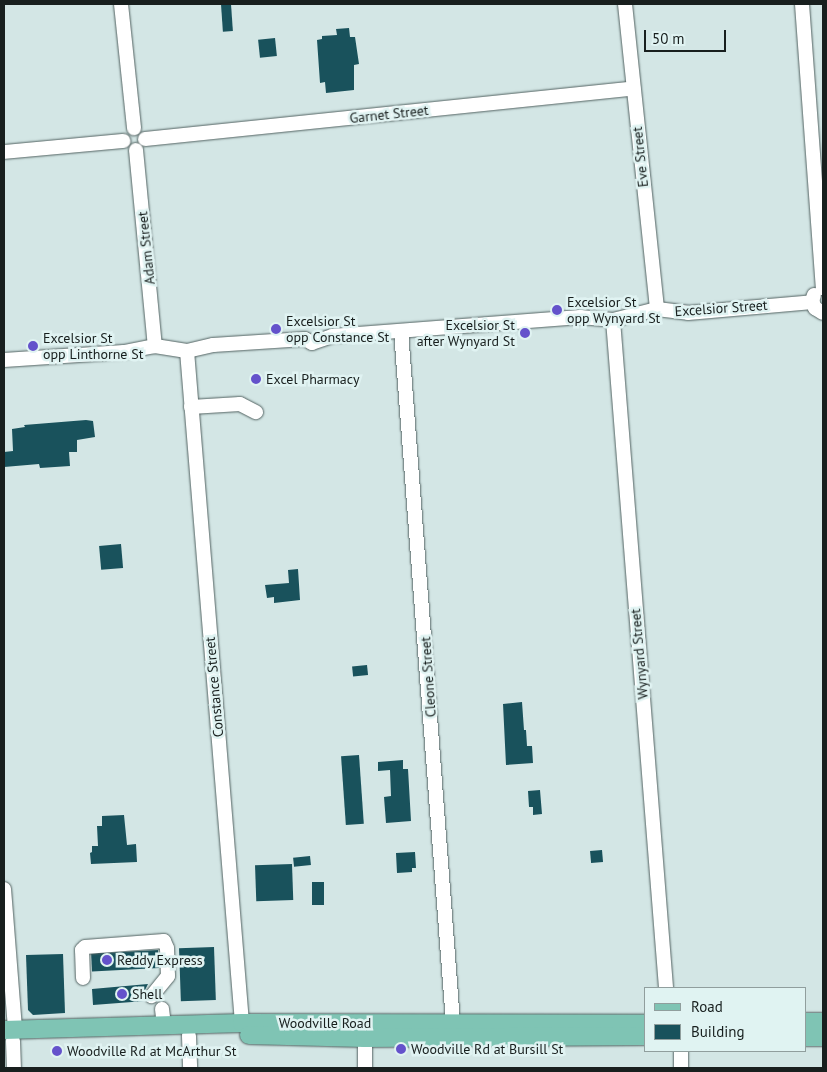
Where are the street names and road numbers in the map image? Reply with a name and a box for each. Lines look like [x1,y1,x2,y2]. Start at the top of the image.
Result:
street label: Garnet Street [349,102,429,126]
street label: Eve Street [628,126,652,188]
street label: Adam Street [134,211,158,285]
street label: Excelsior Street [674,296,768,320]
street label: Wynyard Street [627,608,651,700]
street label: Constance Street [201,636,227,738]
street label: Cleone Street [417,636,439,718]
street label: Woodville Road [279,1015,371,1031]

